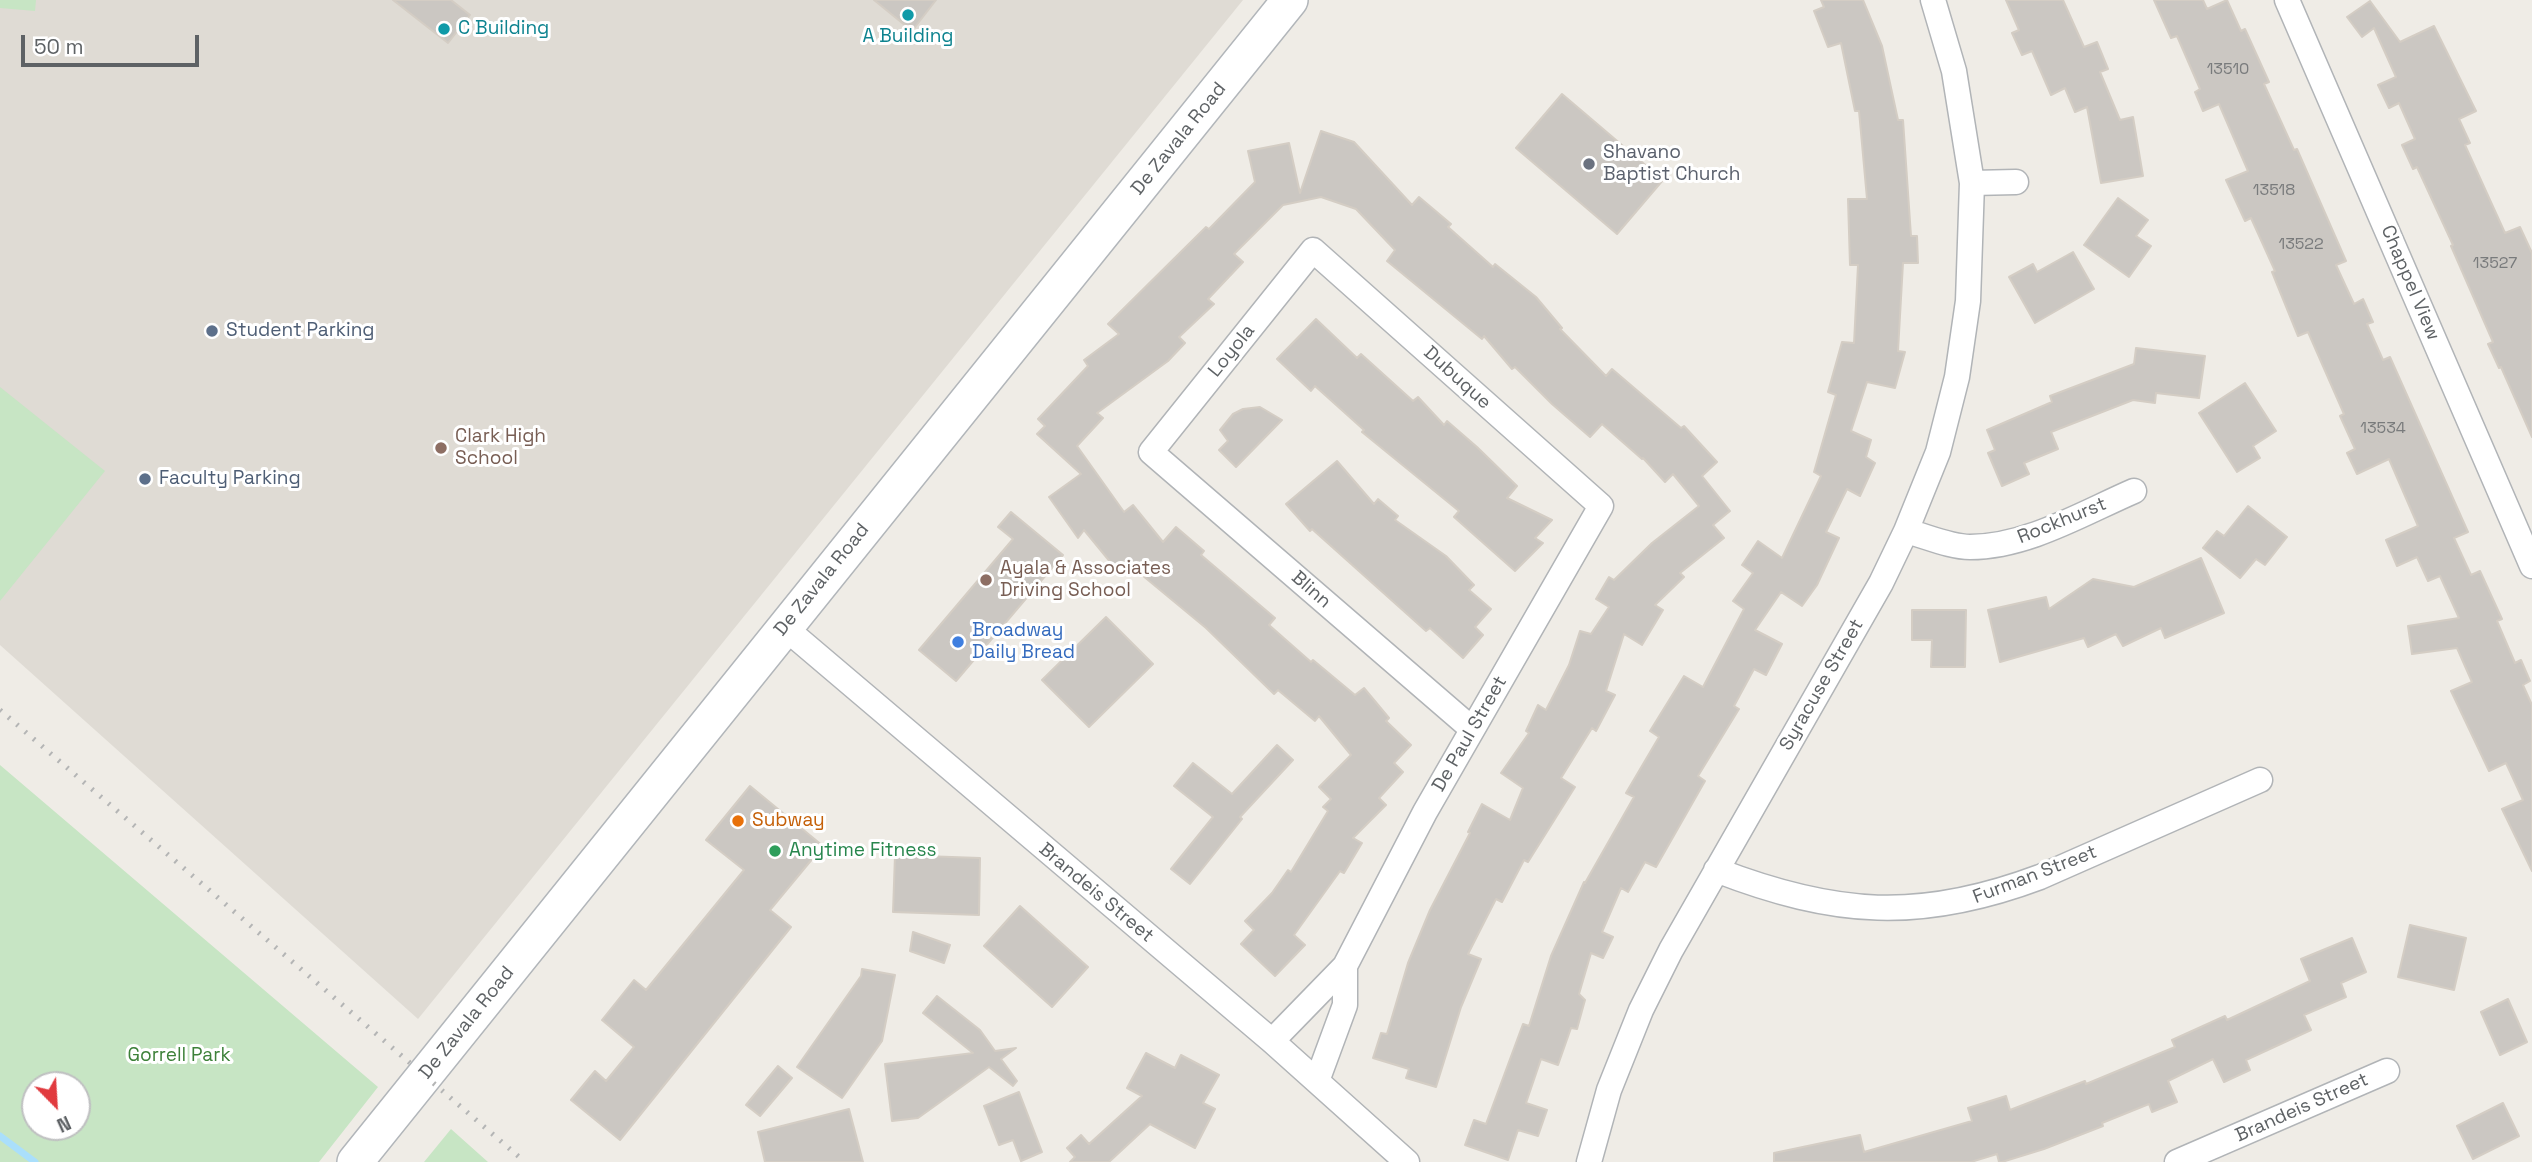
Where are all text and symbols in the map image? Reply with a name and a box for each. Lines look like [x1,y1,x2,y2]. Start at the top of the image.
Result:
marker: A Building [900,7,916,23]
place label: C Building [458,18,549,40]
scale bar [24,21,203,65]
marker: C Building [436,21,452,37]
place label: A Building [862,26,954,48]
text: 50 m [34,33,84,60]
house number: 13510 [2207,60,2249,80]
street label: De Zavala Road [1127,78,1231,200]
place label: Shavano Baptist Church [1603,142,1740,186]
marker: Shavano Baptist Church [1581,156,1597,172]
house number: 13518 [2253,181,2295,201]
street label: Chappel View [2376,222,2444,344]
house number: 13522 [2278,235,2324,255]
house number: 13527 [2473,254,2517,274]
place label: Student Parking [226,320,375,342]
street label: Loyola [1204,320,1260,382]
marker: Student Parking [204,323,220,339]
street label: Dubuque [1418,342,1496,414]
house number: 13534 [2360,419,2406,439]
place label: Clark High School [455,426,546,470]
marker: Clark High School [433,440,449,456]
place label: Faculty Parking [159,468,301,490]
marker: Faculty Parking [137,471,153,487]
street label: Rockhurst [2014,493,2110,549]
street label: De Zavala Road [770,519,874,641]
place label: Ayala & Associates Driving School [1000,558,1171,602]
street label: Blinn [1286,567,1336,613]
marker: Ayala & Associates Driving School [978,572,994,588]
street label: Syracuse Street [1775,615,1869,755]
place label: Broadway Daily Bread [972,620,1075,664]
marker: Broadway Daily Bread [950,634,966,650]
street label: De Paul Street [1428,672,1512,796]
place label: Subway [752,810,825,832]
marker: Subway [730,813,746,829]
street label: Brandeis Street [1034,838,1158,948]
place label: Anytime Fitness [789,840,937,862]
street label: Furman Street [1970,841,2100,909]
marker: Anytime Fitness [767,843,783,859]
street label: De Zavala Road [415,962,519,1084]
park label: Gorrell Park [127,1045,231,1067]
street label: Brandeis Street [2232,1068,2372,1148]
north arrow [21,1071,91,1141]
text: N [53,1110,75,1138]

